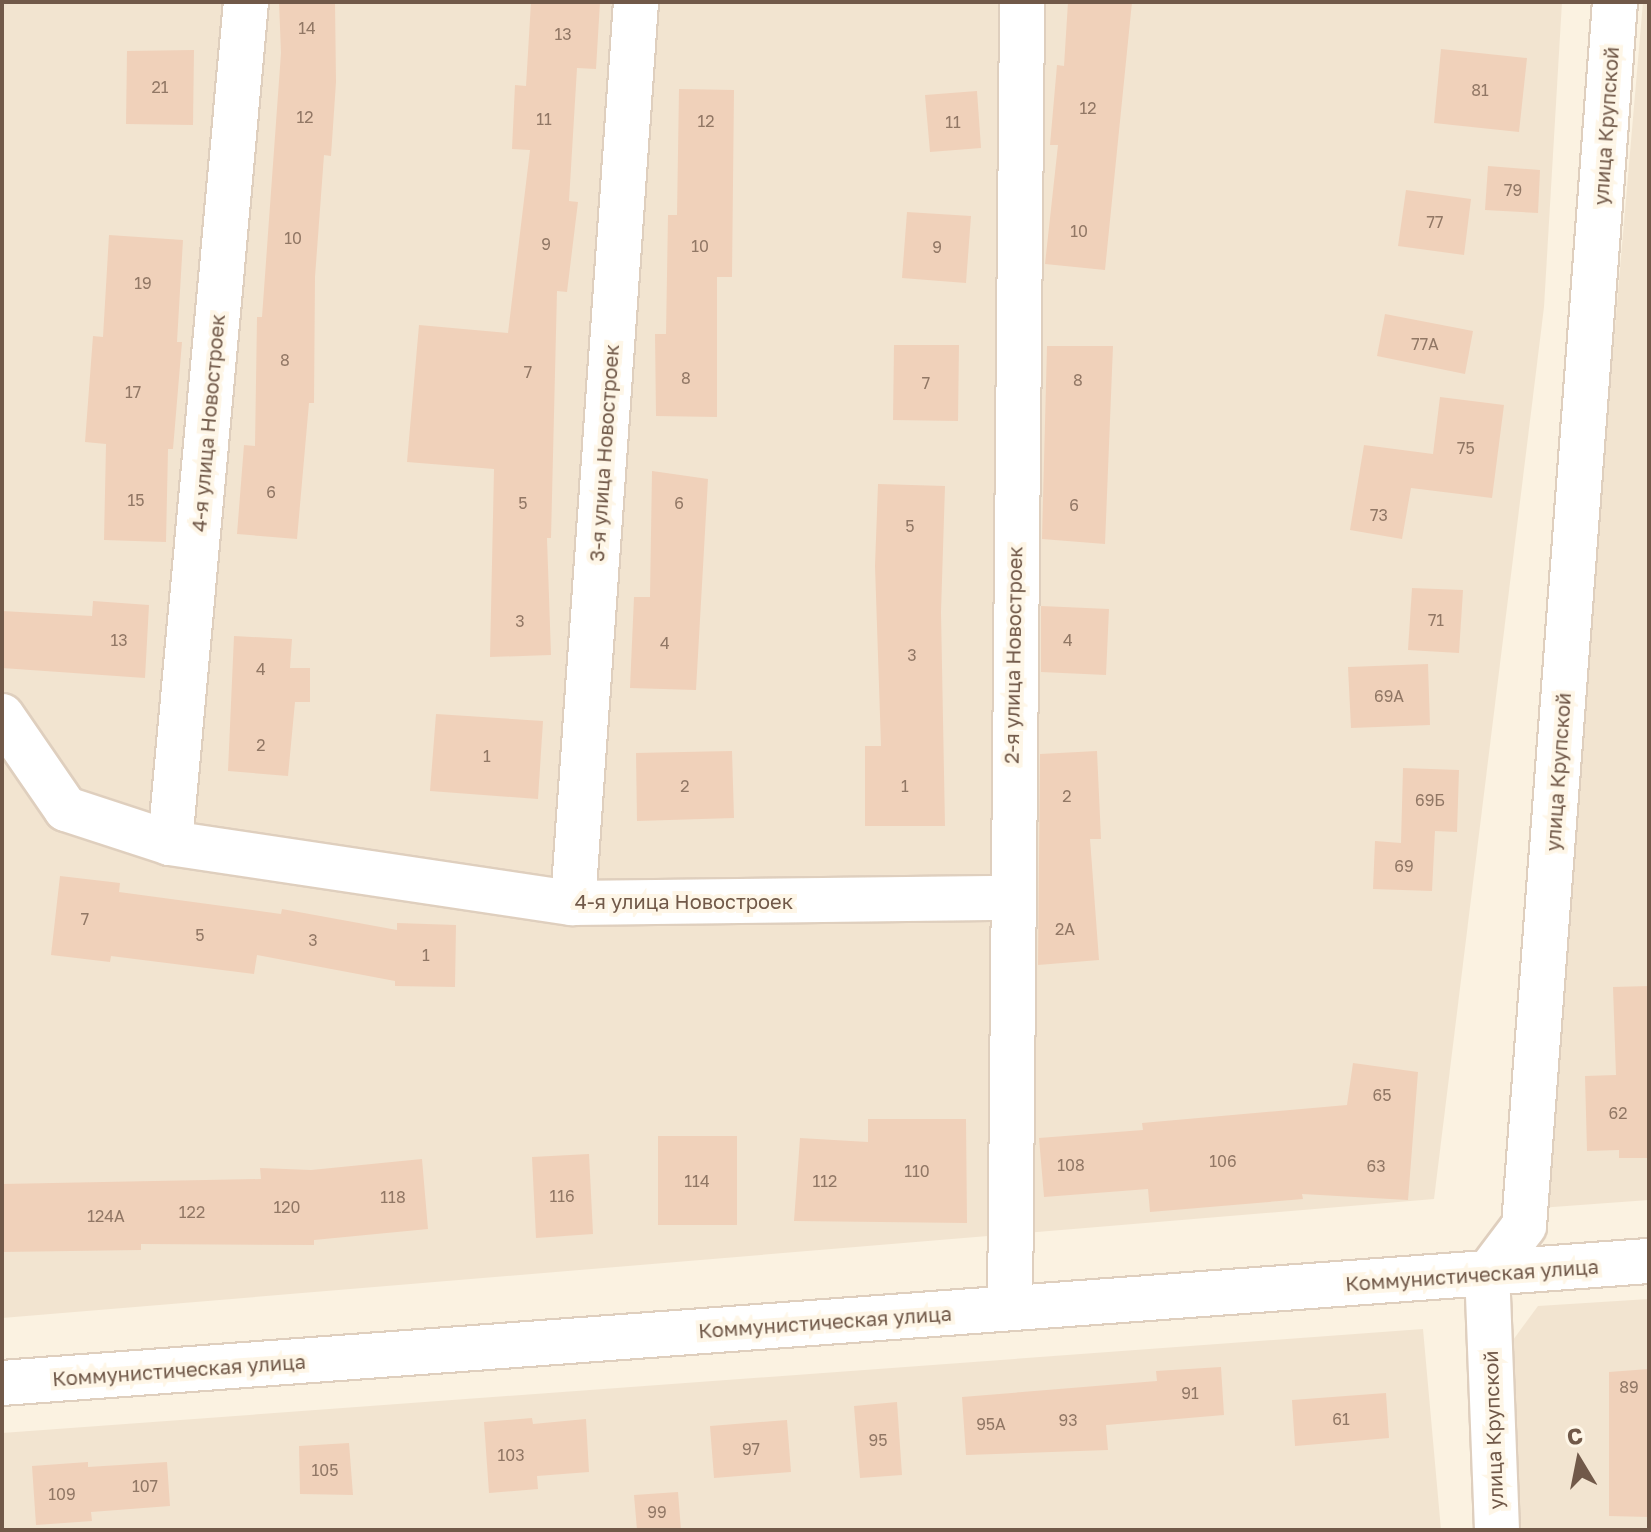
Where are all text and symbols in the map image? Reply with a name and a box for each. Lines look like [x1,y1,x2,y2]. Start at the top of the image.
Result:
house number: 14 [298,18,316,38]
house number: 13 [554,24,572,44]
street label: улица Крупской [1588,46,1624,206]
house number: 21 [151,77,169,97]
house number: 81 [1471,80,1489,100]
house number: 12 [1079,98,1097,118]
house number: 12 [296,107,314,127]
house number: 11 [536,109,552,129]
house number: 12 [697,111,715,131]
house number: 11 [945,112,961,132]
house number: 79 [1504,180,1522,200]
house number: 77 [1427,212,1443,232]
house number: 10 [1070,221,1088,241]
house number: 10 [284,228,302,248]
house number: 9 [541,234,551,254]
house number: 10 [691,236,709,256]
house number: 9 [932,237,942,257]
house number: 19 [134,273,152,293]
street label: 4-я улица Новостроек [187,313,229,533]
house number: 77А [1411,334,1439,354]
street label: 3-я улица Новостроек [584,343,624,563]
house number: 8 [280,350,290,370]
house number: 7 [524,362,532,382]
house number: 8 [681,368,691,388]
house number: 8 [1073,370,1083,390]
house number: 7 [922,373,930,393]
house number: 17 [125,382,141,402]
house number: 75 [1457,438,1475,458]
house number: 6 [266,482,276,502]
house number: 15 [127,490,145,510]
house number: 5 [518,493,528,513]
house number: 6 [674,493,684,513]
house number: 6 [1069,495,1079,515]
house number: 73 [1370,505,1388,525]
house number: 5 [905,516,915,536]
street label: 2-я улица Новостроек [999,546,1027,764]
house number: 71 [1428,610,1444,630]
house number: 3 [515,611,525,631]
house number: 13 [110,630,128,650]
house number: 4 [1063,630,1073,650]
house number: 4 [660,633,670,653]
house number: 3 [907,645,917,665]
house number: 4 [256,659,266,679]
house number: 69А [1374,686,1404,706]
street label: улица Крупской [1540,692,1576,852]
house number: 2 [256,735,266,755]
house number: 1 [483,746,491,766]
house number: 2 [680,776,690,796]
house number: 1 [901,776,909,796]
house number: 2 [1062,786,1072,806]
house number: 69Б [1415,790,1445,810]
house number: 69 [1394,856,1414,876]
street label: 4-я улица Новостроек [575,889,793,913]
house number: 7 [81,909,89,929]
house number: 2А [1055,919,1075,939]
house number: 5 [195,925,205,945]
house number: 3 [308,930,318,950]
house number: 1 [422,945,430,965]
house number: 65 [1373,1085,1391,1105]
house number: 62 [1609,1103,1627,1123]
house number: 106 [1209,1151,1237,1171]
house number: 108 [1057,1155,1085,1175]
house number: 63 [1366,1156,1386,1176]
house number: 110 [904,1161,930,1181]
house number: 114 [684,1171,710,1191]
house number: 112 [813,1171,837,1191]
house number: 116 [549,1186,575,1206]
house number: 118 [380,1187,406,1207]
house number: 120 [274,1197,300,1217]
house number: 122 [179,1202,205,1222]
house number: 124А [87,1206,125,1226]
street label: Коммунистическая улица [1344,1254,1600,1296]
street label: Коммунистическая улица [697,1301,953,1343]
street label: Коммунистическая улица [51,1349,307,1391]
street label: улица Крупской [1478,1350,1508,1510]
house number: 89 [1619,1377,1639,1397]
house number: 91 [1181,1383,1199,1403]
house number: 61 [1332,1409,1350,1429]
house number: 93 [1058,1410,1078,1430]
house number: 95А [976,1414,1006,1434]
north arrow [1539,1420,1619,1500]
text: С [1565,1421,1585,1451]
house number: 95 [869,1430,887,1450]
house number: 97 [742,1439,760,1459]
house number: 103 [497,1445,525,1465]
house number: 105 [312,1460,338,1480]
house number: 107 [132,1476,158,1496]
house number: 109 [48,1484,76,1504]
house number: 99 [647,1502,667,1522]

